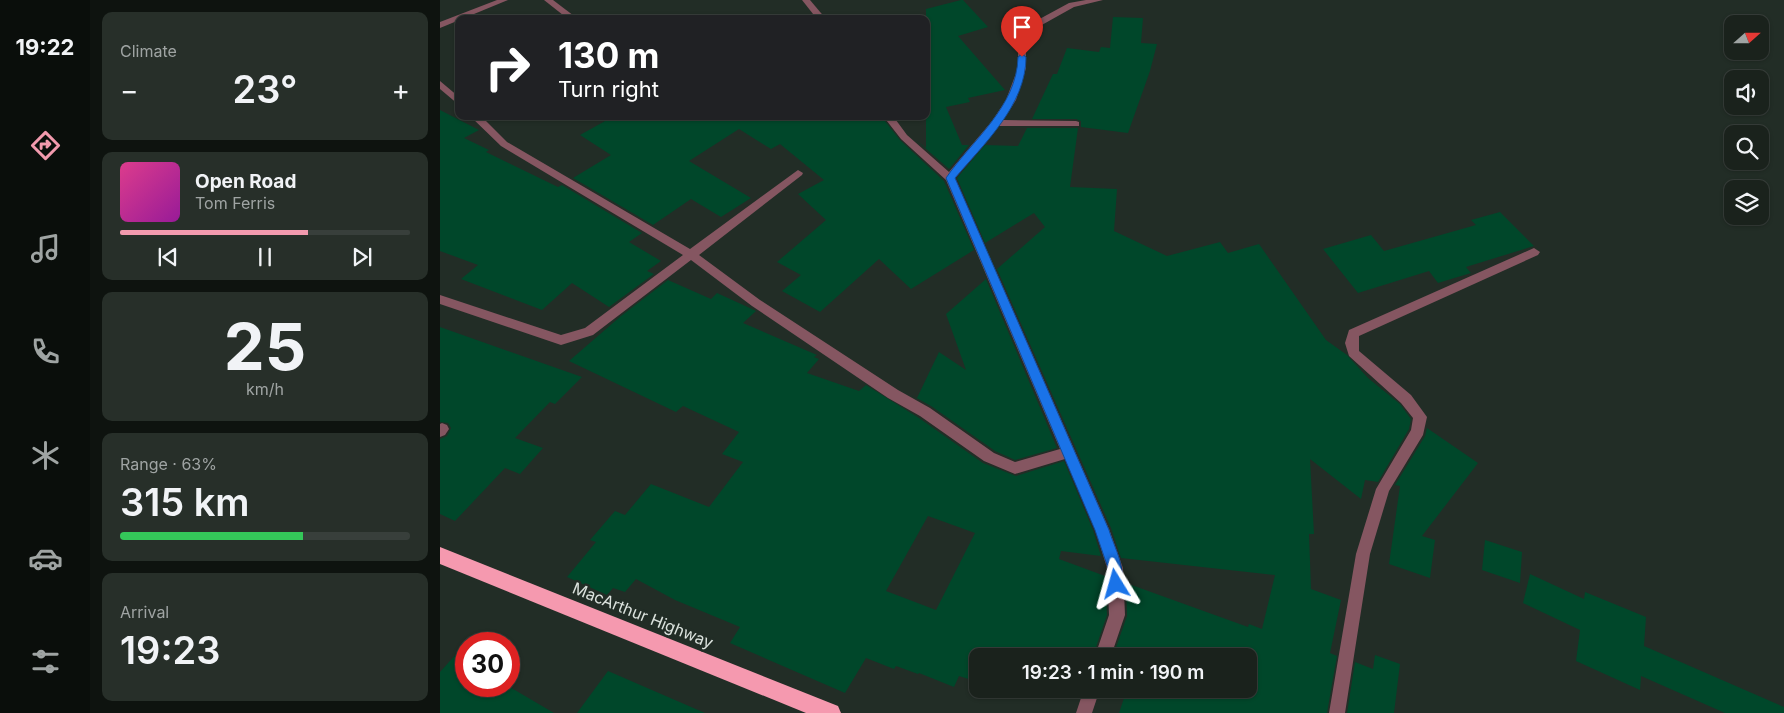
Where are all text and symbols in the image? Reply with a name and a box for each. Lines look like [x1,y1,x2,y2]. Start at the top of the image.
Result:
pin [1001,6,1043,57]
icon: arrive [1008,13,1036,41]
north arrow [1724,15,1769,60]
map controls [1724,15,1769,225]
text: 19:22 [16,34,74,60]
text: 130 m [558,34,660,76]
icon: right [475,35,540,100]
text: Climate [120,41,177,61]
text: 23° [233,66,297,112]
button: sound [1724,70,1769,115]
text: − [120,73,139,107]
text: + [391,73,410,107]
text: Turn right [558,76,659,102]
button: search [1724,125,1769,170]
icon: directions [28,128,63,163]
text: Open Road [195,170,296,193]
button: layers [1724,180,1769,225]
text: Tom Ferris [195,193,275,213]
icon: music [28,231,63,266]
icon: previous [154,243,182,271]
icon: pause [251,243,279,271]
icon: next [348,243,376,271]
text: 25 [224,307,306,386]
icon: phone [28,334,63,369]
text: km/h [246,379,284,399]
icon: climate [28,438,63,473]
text: Range · 63% [120,454,217,474]
text: 315 km [120,479,250,525]
icon: car [28,541,63,576]
position arrow [1089,557,1141,609]
street label: MacArthur Highway [570,578,716,652]
text: Arrival [120,602,169,622]
text: 19:23 [120,627,220,673]
speed limit sign: 30 [455,632,520,697]
icon: filters [28,644,63,679]
text: 19:23 · 1 min · 190 m [1022,661,1204,684]

